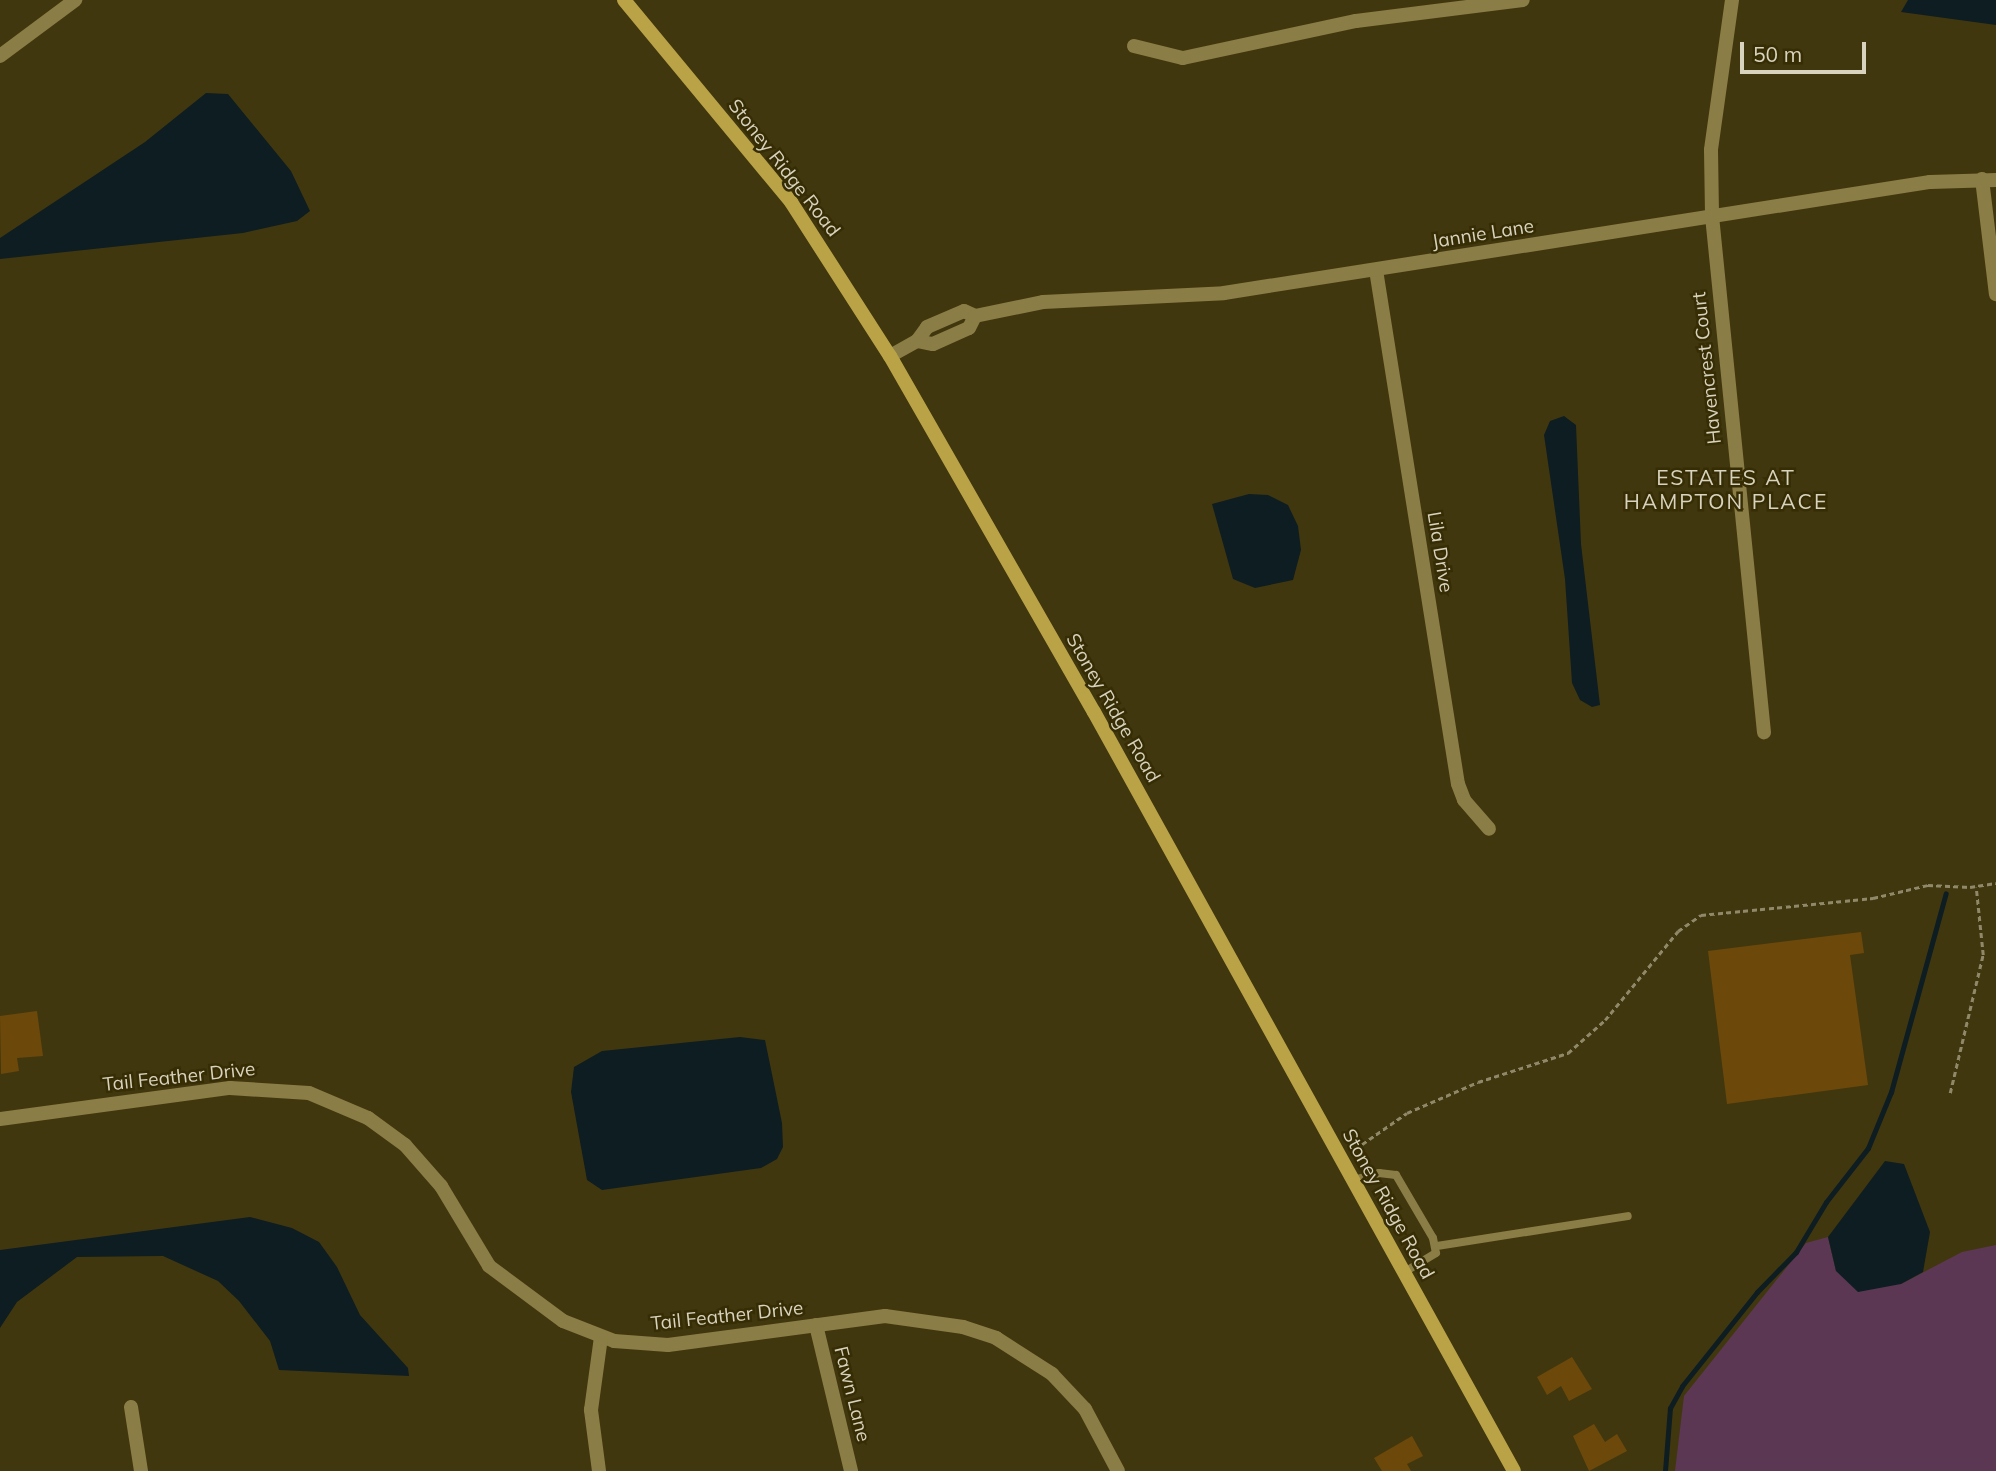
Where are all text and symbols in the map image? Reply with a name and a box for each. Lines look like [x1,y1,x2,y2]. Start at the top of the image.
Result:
scale bar [1744,28,1870,72]
text: 50 m [1753,41,1802,67]
street label: Stoney Ridge Road [723,95,845,241]
street label: Jannie Lane [1430,215,1536,253]
street label: Havencrest Court [1688,291,1726,445]
district label: ESTATES AT HAMPTON PLACE [1625,464,1827,514]
street label: Lila Drive [1422,510,1458,594]
street label: Stoney Ridge Road [1061,630,1165,786]
street label: Tail Feather Drive [102,1058,256,1096]
street label: Stoney Ridge Road [1337,1125,1439,1283]
street label: Tail Feather Drive [650,1297,804,1335]
street label: Fawn Lane [829,1344,875,1444]

